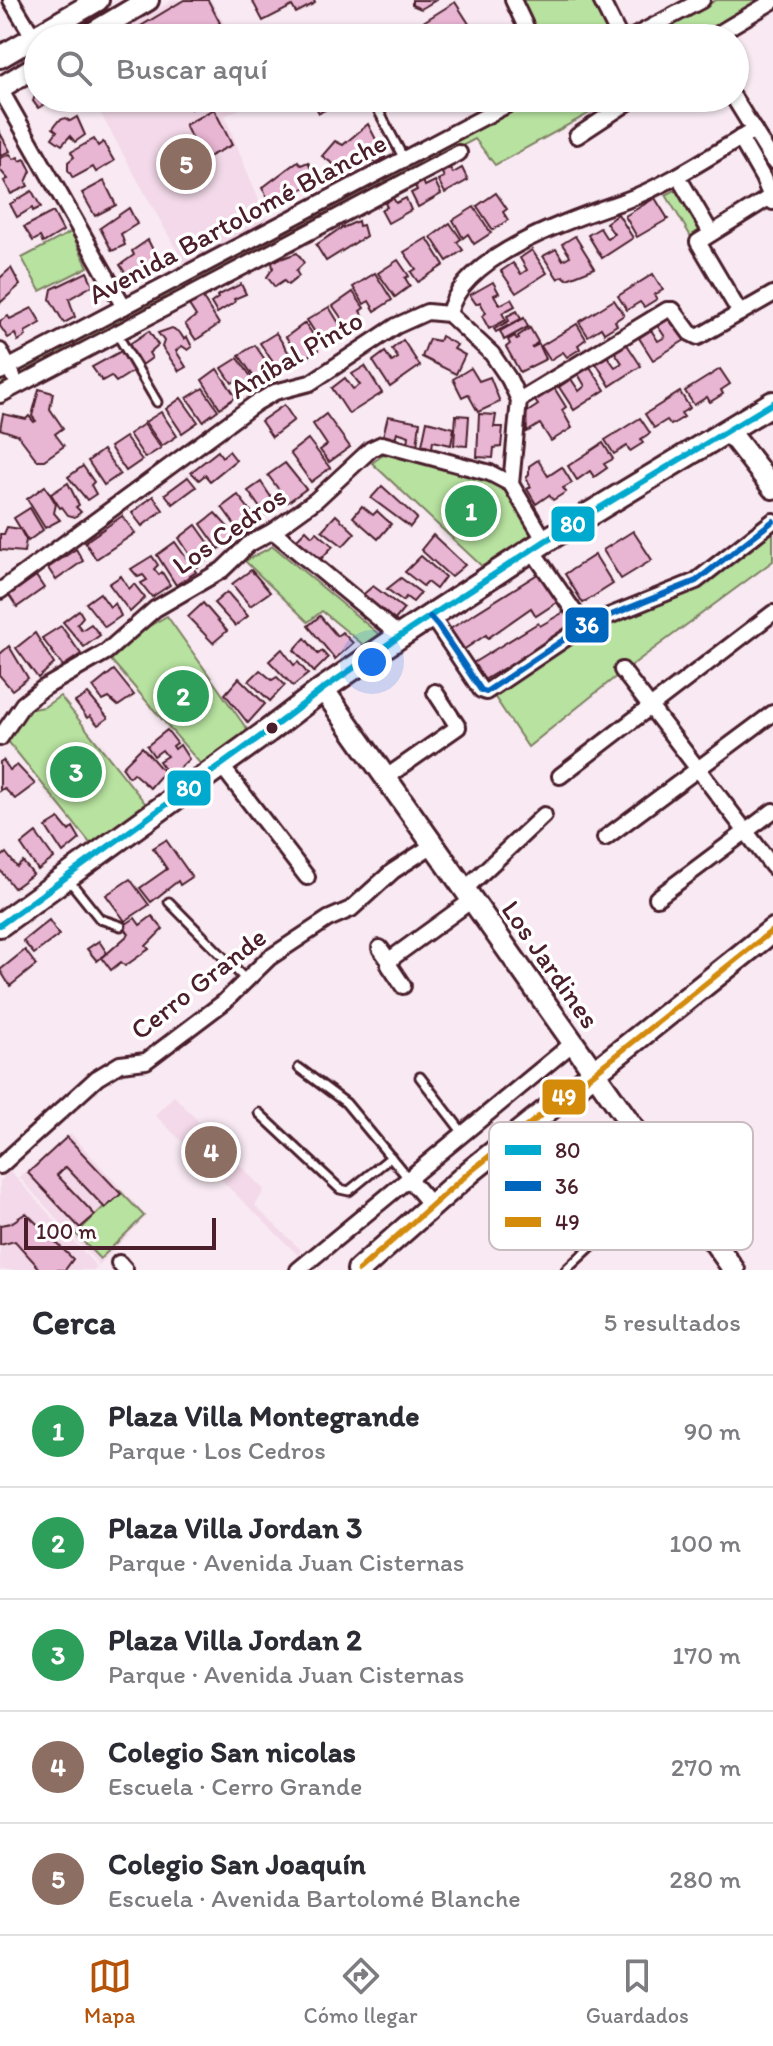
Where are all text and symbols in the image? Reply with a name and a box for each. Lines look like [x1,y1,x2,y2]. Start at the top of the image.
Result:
search box [24,24,749,112]
icon: search [52,46,96,90]
text: Buscar aquí [116,50,268,87]
street label: Avenida Bartolomé Blanche [82,125,392,311]
pin: 5 [160,134,212,194]
street label: Aníbal Pinto [223,302,369,406]
street label: Los Cedros [165,478,293,582]
pin: 1 [445,481,497,541]
line badge: 80 [550,505,596,543]
text: 80 [560,511,586,538]
line badge: 36 [564,606,610,644]
text: 36 [575,612,599,639]
your location [352,642,392,682]
pin: 2 [157,666,209,726]
unlabelled marker [264,720,280,736]
pin: 3 [50,742,102,802]
line badge: 80 [166,769,212,807]
text: 80 [176,775,202,802]
street label: Los Jardines [494,893,608,1035]
street label: Cerro Grande [123,920,273,1046]
line badge: 49 [541,1078,587,1116]
text: 49 [552,1084,576,1111]
pin: 4 [185,1122,237,1182]
legend [489,1122,753,1250]
text: 80 [555,1137,581,1164]
text: 36 [555,1173,579,1200]
text: 49 [555,1209,580,1236]
scale bar [24,1214,216,1250]
text: 100 m [36,1218,97,1245]
text: Cerca [32,1302,116,1343]
text: 5 resultados [603,1306,741,1338]
text: Plaza Villa Montegrande [108,1397,420,1434]
text: 1 [52,1415,64,1447]
text: 90 m [684,1415,741,1447]
text: Parque · Los Cedros [108,1434,326,1466]
text: Plaza Villa Jordan 3 [108,1509,362,1546]
text: 2 [51,1527,65,1559]
text: 100 m [669,1527,741,1559]
text: Parque · Avenida Juan Cisternas [108,1546,465,1578]
text: Plaza Villa Jordan 2 [108,1621,362,1658]
text: 3 [51,1639,65,1671]
text: 170 m [672,1639,741,1671]
text: Parque · Avenida Juan Cisternas [108,1658,465,1690]
text: Colegio San nicolas [108,1733,356,1770]
text: 4 [50,1751,66,1783]
text: 270 m [671,1751,741,1783]
text: Escuela · Cerro Grande [108,1770,362,1802]
text: Colegio San Joaquín [108,1845,366,1882]
text: 5 [51,1863,65,1895]
text: 280 m [669,1863,741,1895]
text: Escuela · Avenida Bartolomé Blanche [108,1882,521,1914]
tab: Mapa [84,1954,135,2029]
tab: Cómo llegar [304,1954,417,2029]
tab: Guardados [586,1954,689,2029]

